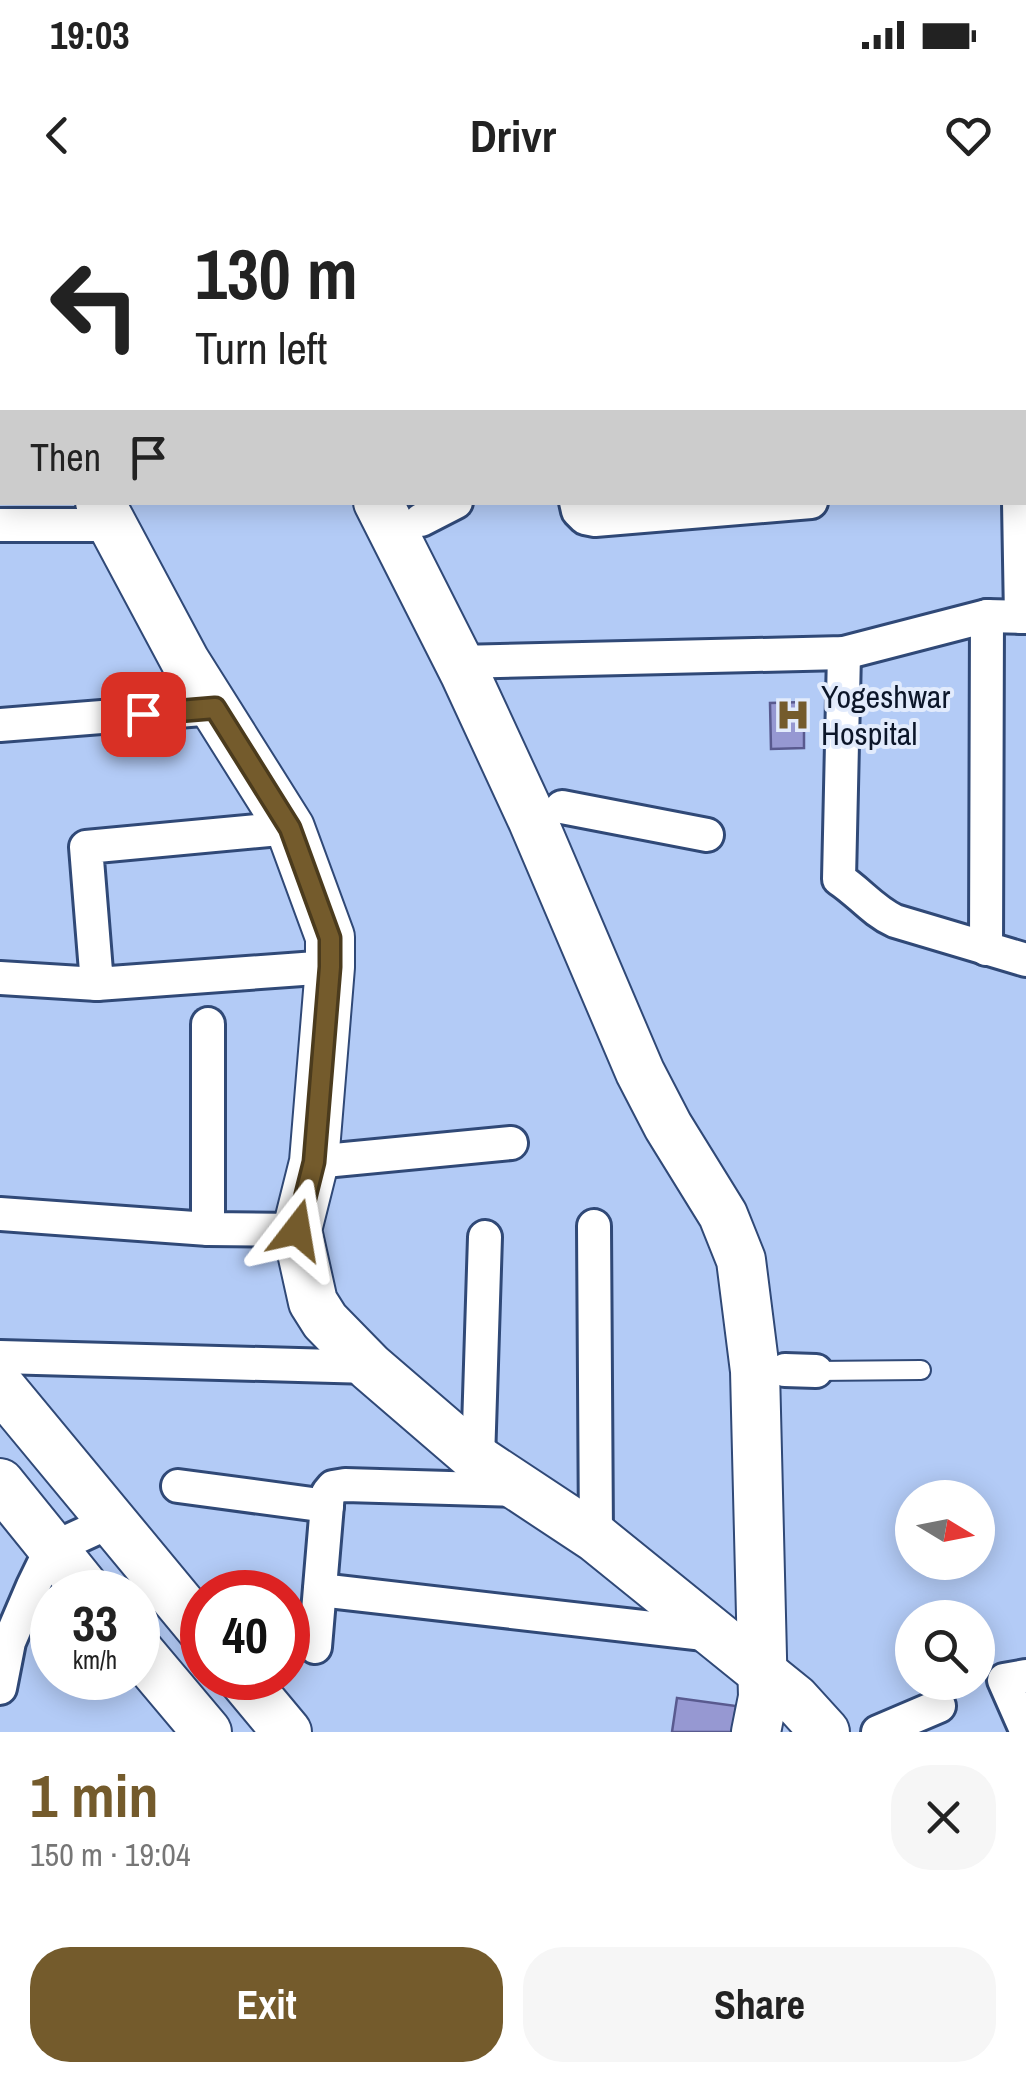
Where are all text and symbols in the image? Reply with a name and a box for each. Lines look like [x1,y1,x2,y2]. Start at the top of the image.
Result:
text: 19:03 [50,10,130,61]
text: Drivr [470,105,556,166]
icon: back [30,108,85,163]
icon: heart [941,108,996,163]
text: 130 m [195,227,358,321]
icon: left [30,240,160,370]
text: Turn left [195,317,327,378]
icon: arrive [121,430,176,485]
text: Then [30,432,101,483]
pin [101,672,186,757]
place label: Yogeshwar Hospital [821,675,950,755]
icon: arrive [116,687,171,742]
hospital icon: Yogeshwar Hospital [774,696,812,734]
position arrow [245,1178,349,1282]
north arrow [895,1480,995,1580]
map controls [895,1480,995,1700]
speed limit sign: 40 [180,1570,310,1700]
text: 33 [72,1589,118,1657]
button: search [895,1600,995,1700]
text: km/h [73,1643,117,1677]
text: 1 min [30,1755,159,1836]
button: close [891,1765,996,1870]
text: 150 m · 19:04 [30,1833,190,1876]
button: Exit [30,1947,503,2062]
button: Share [523,1947,996,2062]

